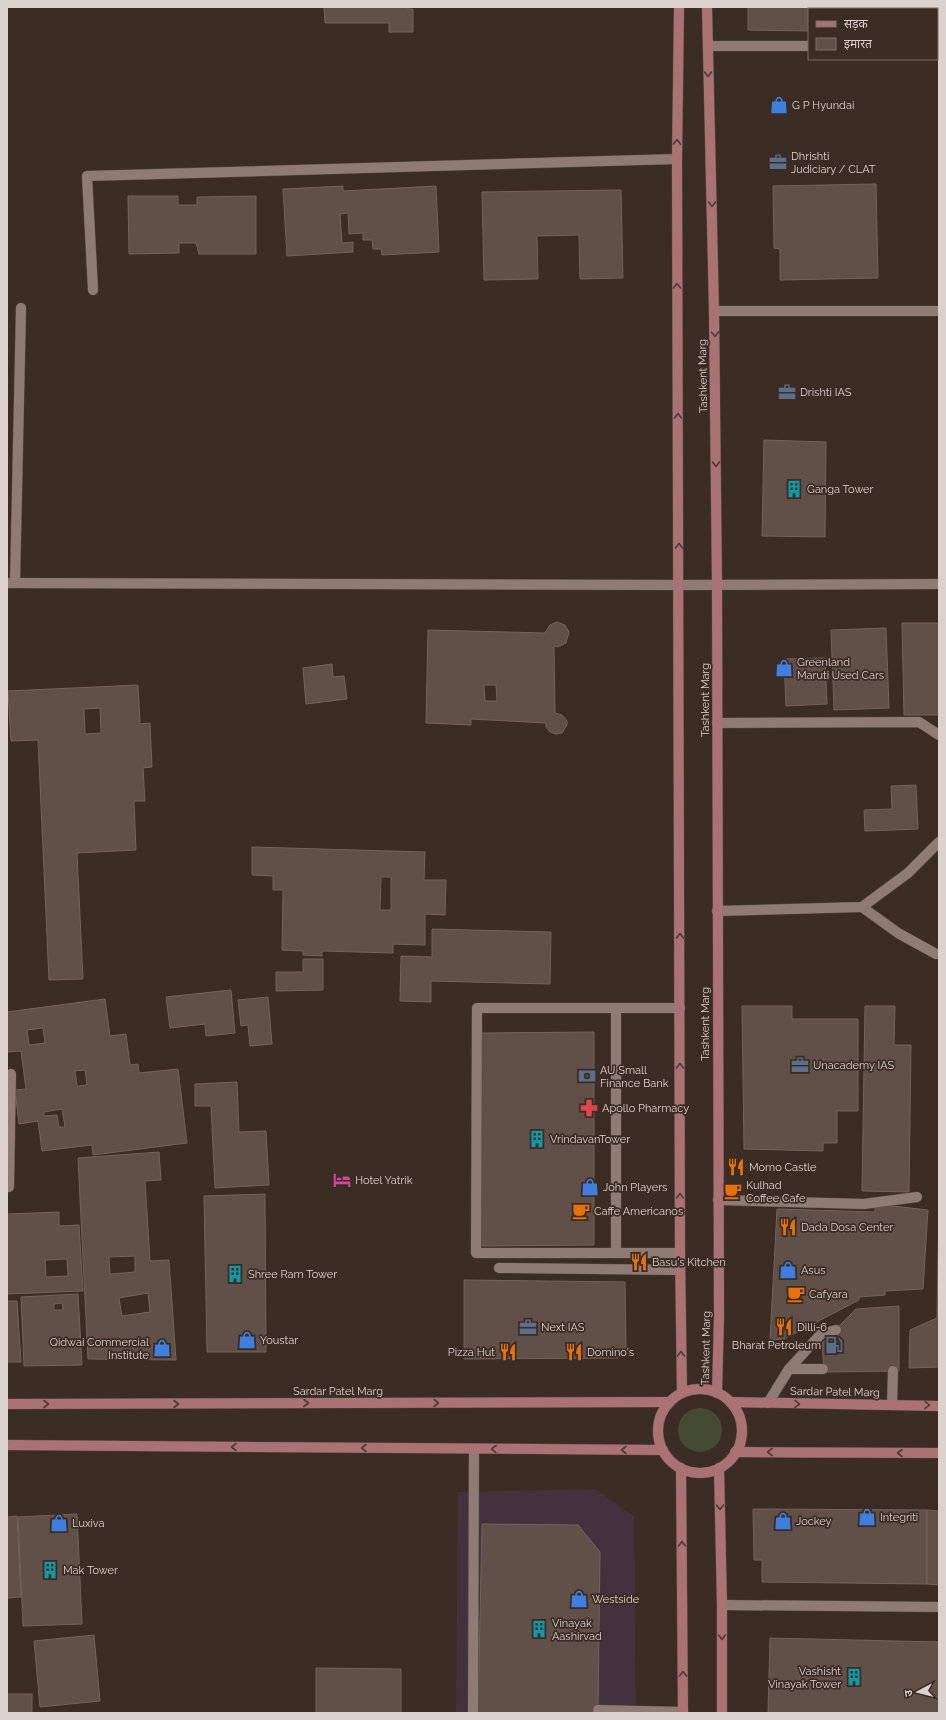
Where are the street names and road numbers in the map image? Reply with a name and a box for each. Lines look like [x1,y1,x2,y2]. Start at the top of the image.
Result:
street label: Tashkent Marg [696,339,710,413]
street label: Tashkent Marg [699,663,712,737]
street label: Tashkent Marg [699,987,712,1061]
street label: Tashkent Marg [699,1311,713,1385]
street label: Sardar Patel Marg [293,1385,383,1398]
street label: Sardar Patel Marg [790,1385,880,1399]

